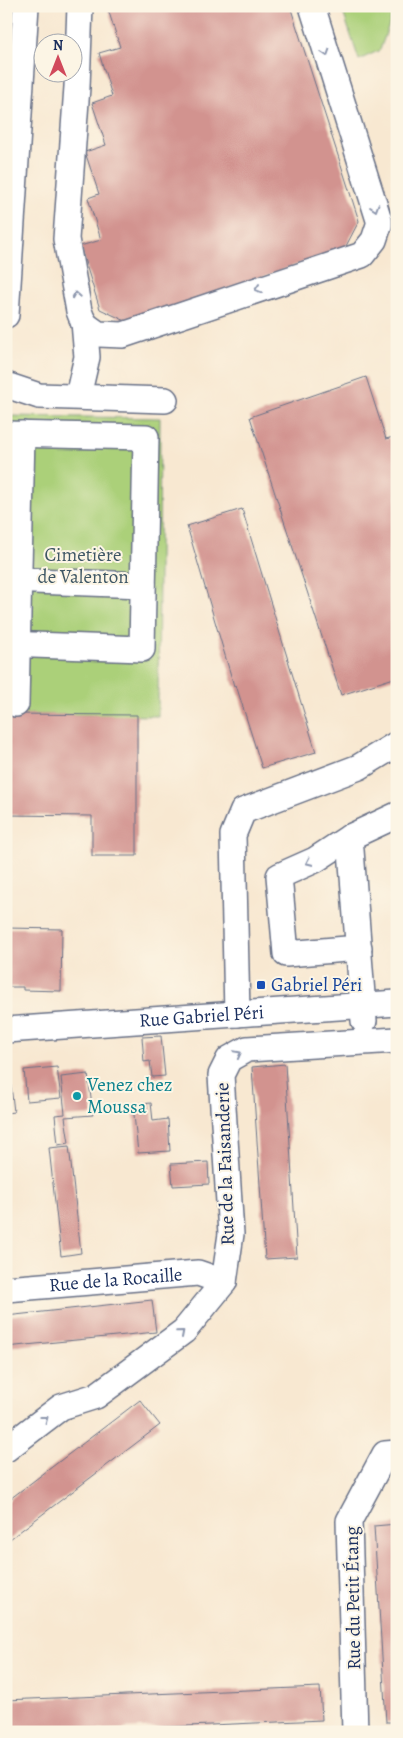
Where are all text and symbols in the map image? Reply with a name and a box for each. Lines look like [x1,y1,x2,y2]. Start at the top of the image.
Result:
north arrow [32,32,82,82]
text: N [53,36,63,55]
one-way arrow [321,48,331,56]
one-way arrow [370,203,380,211]
one-way arrow [254,283,262,293]
one-way arrow [71,291,81,299]
park label: Cimetière de Valenton [37,542,129,590]
one-way arrow [305,856,314,867]
place label: Gabriel Péri [271,972,362,998]
marker: Gabriel Péri [255,979,267,991]
street label: Rue Gabriel Péri [138,999,265,1034]
one-way arrow [232,1050,241,1060]
place label: Venez chez Moussa [86,1072,173,1120]
street label: Rue de la Faisanderie [209,1082,241,1246]
marker: Venez chez Moussa [71,1090,83,1102]
street label: Rue de la Rocaille [48,1261,183,1298]
one-way arrow [175,1330,184,1339]
one-way arrow [39,1416,49,1425]
street label: Rue du Petit Étang [339,1525,367,1670]

